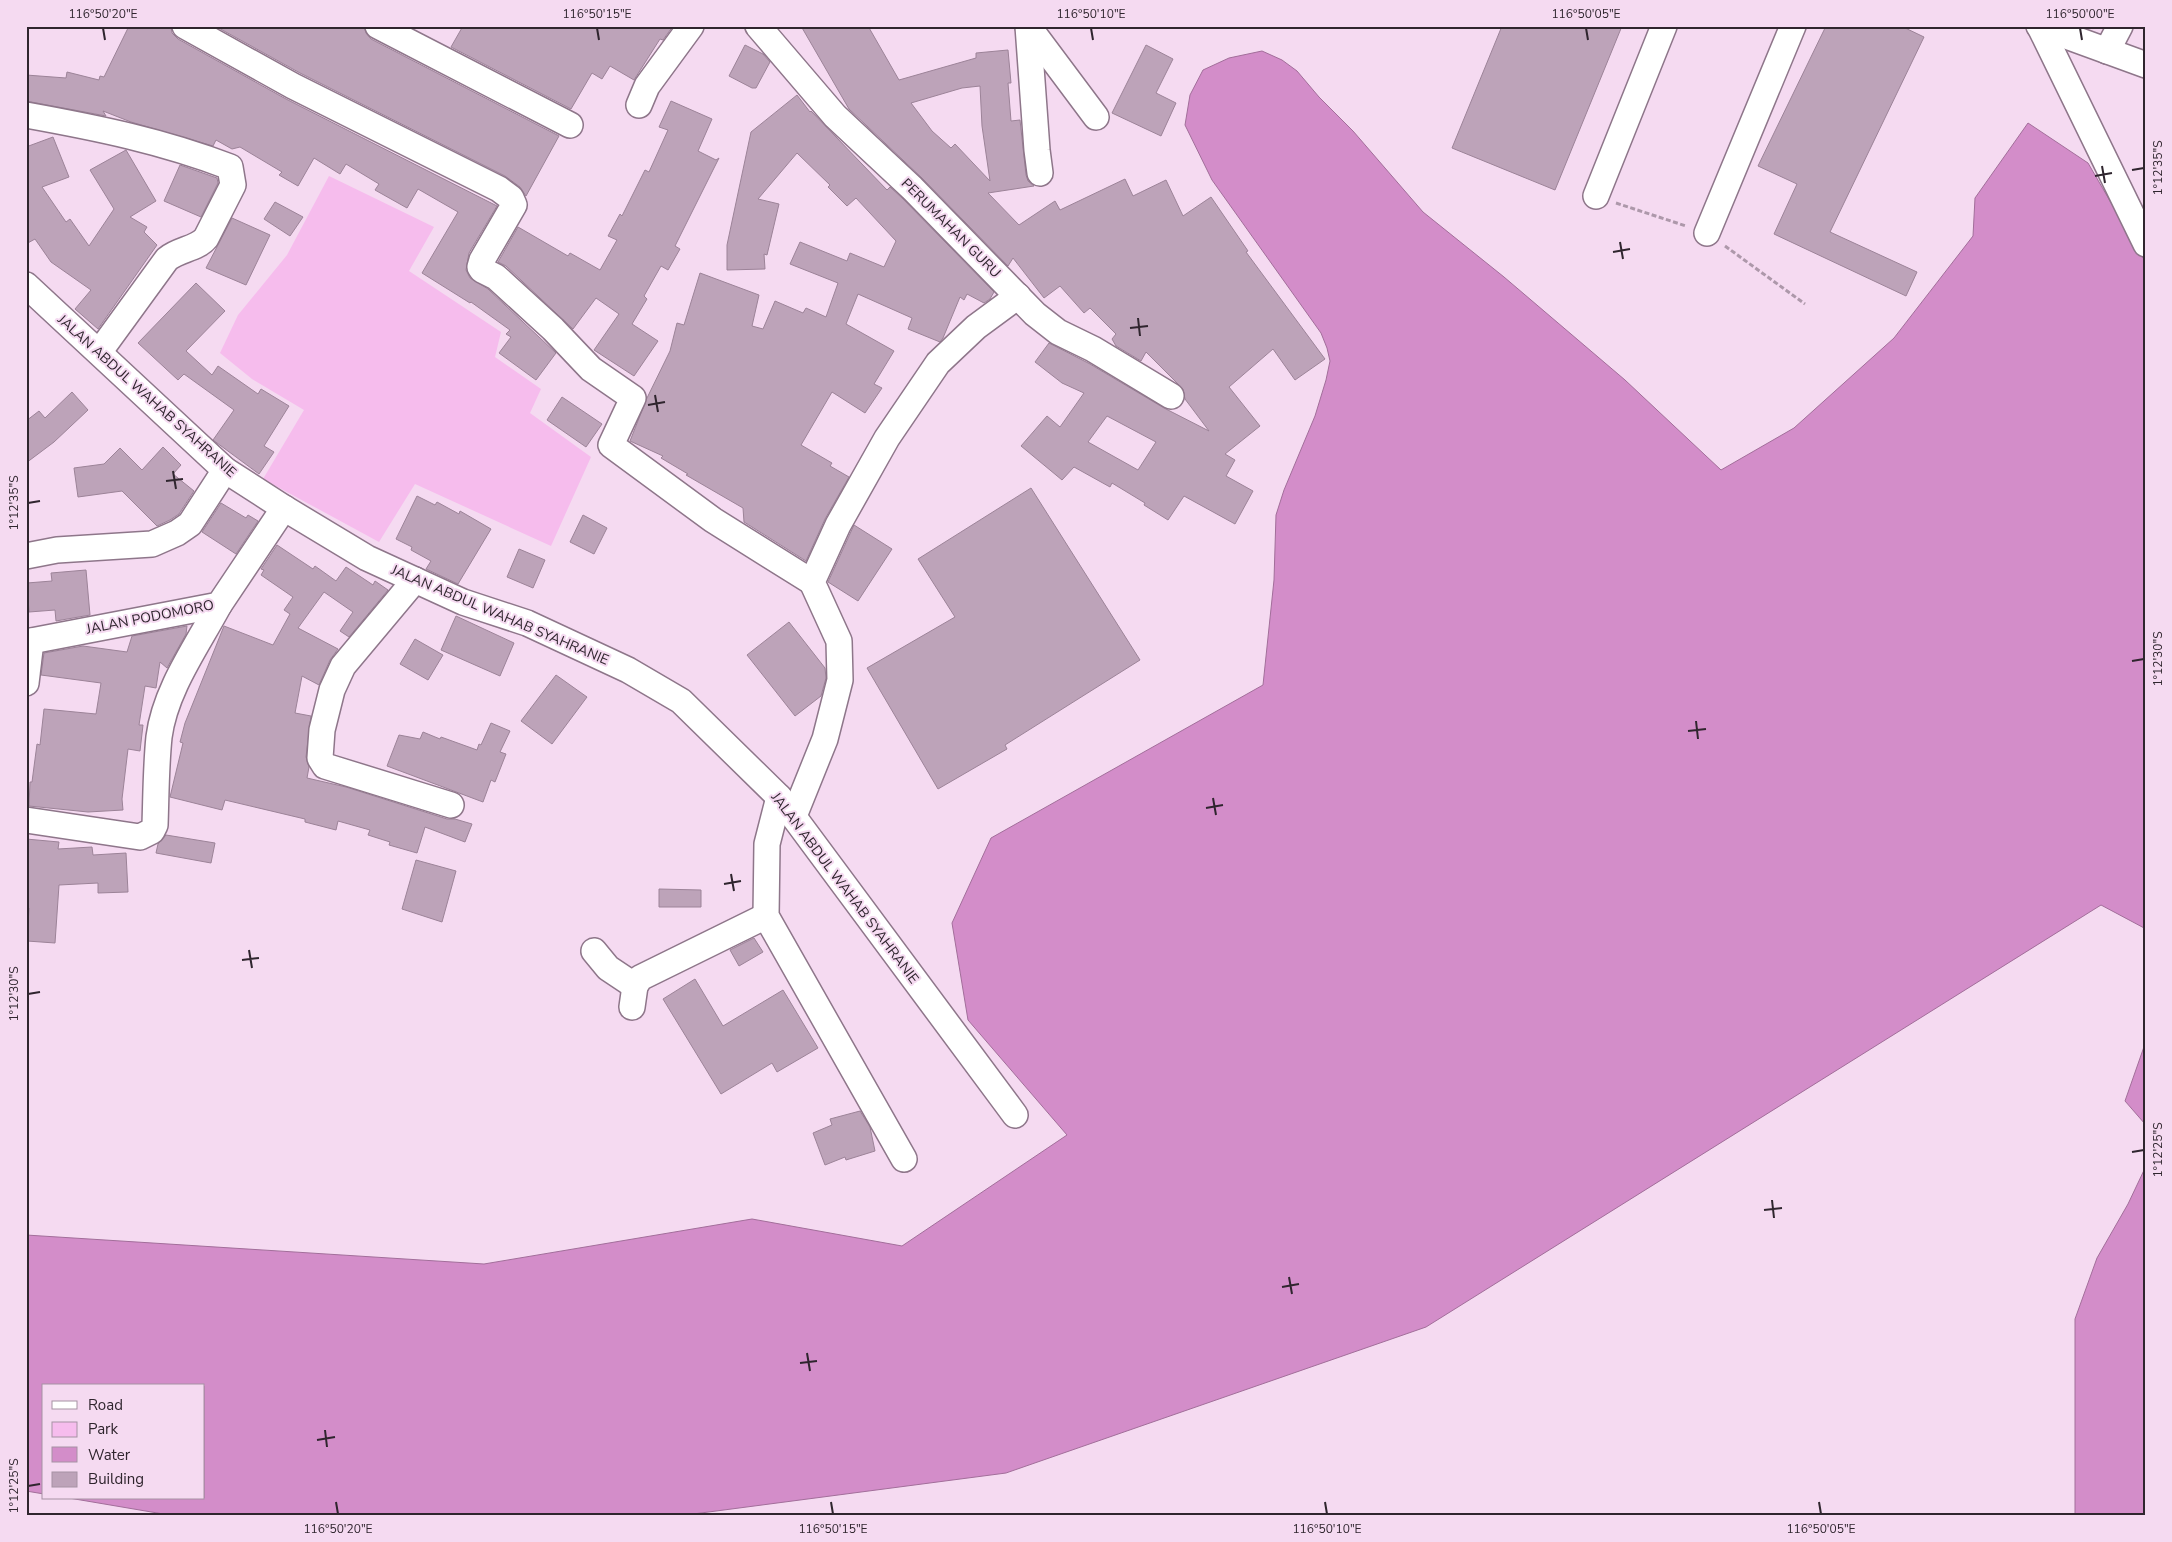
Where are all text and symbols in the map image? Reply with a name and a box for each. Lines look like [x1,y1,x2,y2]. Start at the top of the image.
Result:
text: 116°50'20"E [68,6,138,22]
text: 116°50'15"E [562,6,632,22]
text: 116°50'10"E [1056,6,1126,22]
text: 116°50'05"E [1551,6,1621,22]
text: 116°50'00"E [2045,6,2115,22]
text: 1°12'35"S [2150,140,2166,196]
street label: PERUMAHAN GURU [897,174,1005,282]
street label: JALAN ABDUL WAHAB SYAHRANIE [53,310,241,482]
text: 1°12'35"S [6,475,22,531]
street label: JALAN ABDUL WAHAB SYAHRANIE [387,560,612,670]
street label: JALAN PODOMORO [84,595,215,639]
text: 1°12'30"S [2150,631,2166,687]
street label: JALAN ABDUL WAHAB SYAHRANIE [766,788,923,987]
text: 1°12'30"S [6,966,22,1022]
text: 1°12'25"S [2150,1122,2166,1178]
legend [42,1384,205,1500]
text: Road [88,1395,123,1415]
text: Park [88,1419,118,1439]
text: Water [88,1445,131,1465]
text: 1°12'25"S [6,1458,22,1514]
text: Building [88,1469,144,1489]
text: 116°50'20"E [303,1521,373,1537]
text: 116°50'15"E [798,1521,868,1537]
text: 116°50'10"E [1292,1521,1362,1537]
text: 116°50'05"E [1786,1521,1856,1537]

